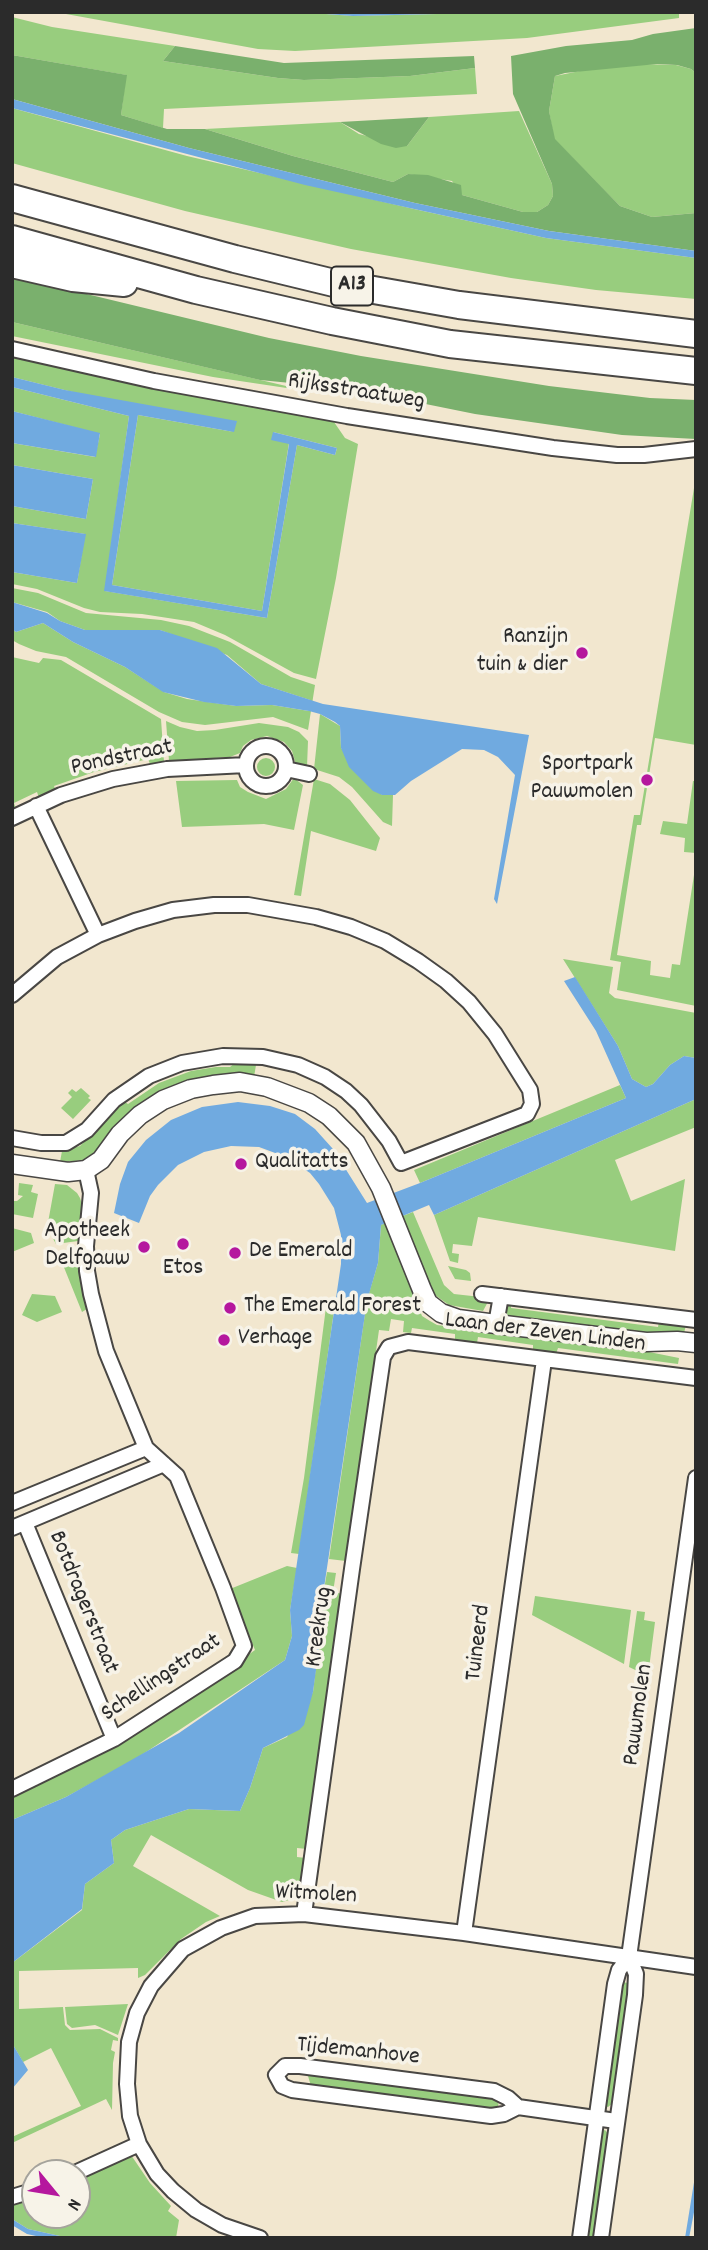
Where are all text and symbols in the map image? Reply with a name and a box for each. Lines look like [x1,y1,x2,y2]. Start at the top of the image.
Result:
road number: A13 [331,266,373,306]
street label: Rijksstraatweg [286,368,426,418]
place label: Ranzijn tuin & dier [477,625,568,681]
marker: Ranzijn tuin & dier [574,645,590,661]
street label: Pondstraat [69,734,175,784]
place label: Sportpark Pauwmolen [531,752,633,808]
marker: Sportpark Pauwmolen [639,772,655,788]
place label: Qualitatts [255,1150,349,1178]
marker: Qualitatts [233,1156,249,1172]
place label: Apotheek Delfgauw [44,1219,130,1275]
marker: Etos [175,1236,191,1252]
marker: Apotheek Delfgauw [136,1239,152,1255]
place label: De Emerald [249,1239,353,1267]
marker: De Emerald [227,1245,243,1261]
place label: Etos [163,1256,203,1284]
place label: The Emerald Forest [244,1294,421,1322]
marker: The Emerald Forest [222,1300,238,1316]
street label: Laan der Zeven Linden [443,1307,647,1361]
place label: Verhage [238,1326,312,1354]
marker: Verhage [216,1332,232,1348]
street label: Botdragerstraat [40,1527,124,1679]
street label: Kreekrug [301,1585,341,1669]
street label: Tuineerd [461,1603,499,1683]
street label: Schellingstraat [97,1628,227,1730]
street label: Pauwmolen [619,1662,661,1768]
street label: Witmolen [275,1879,357,1913]
street label: Tijdemanhove [295,2032,421,2074]
north arrow [21,2159,91,2229]
text: N [59,2193,87,2215]

